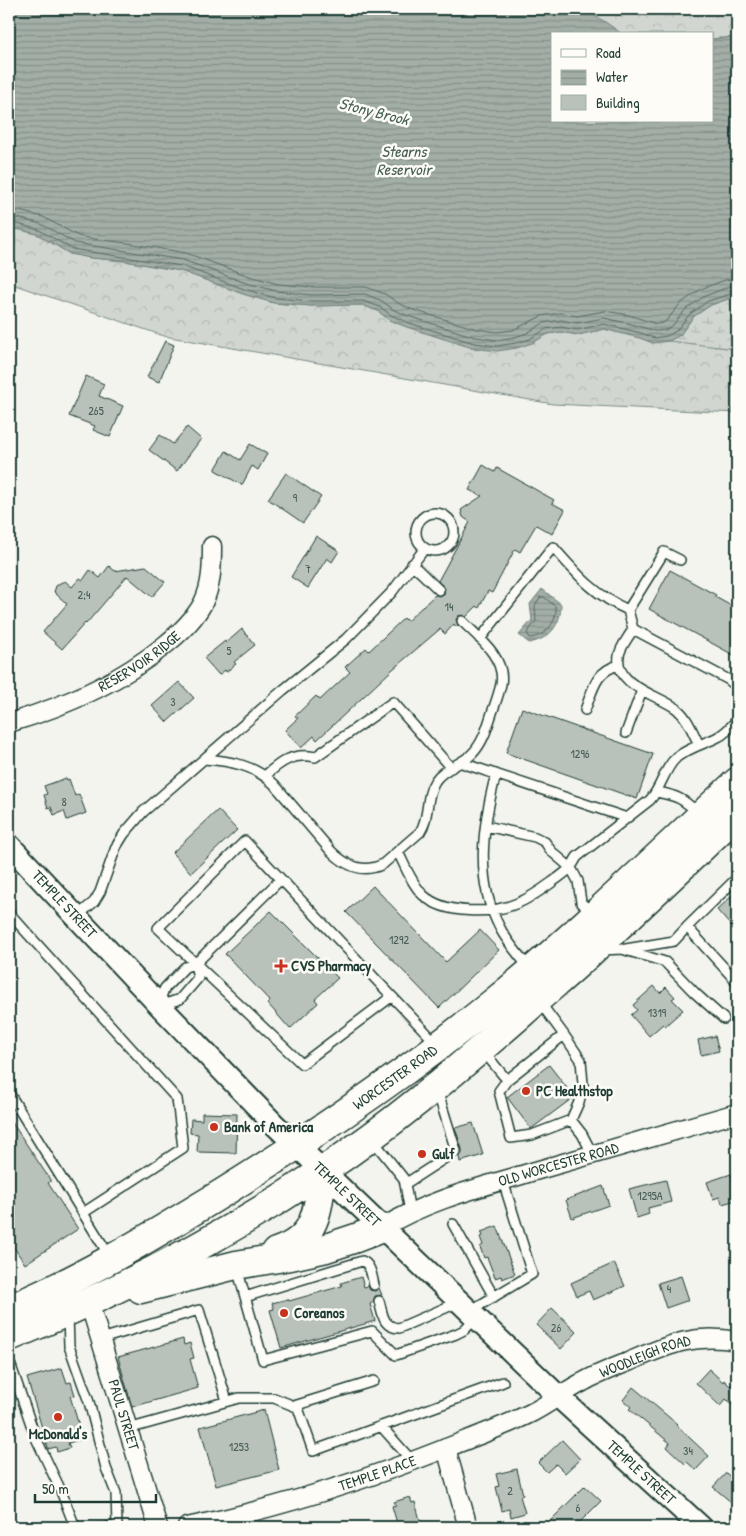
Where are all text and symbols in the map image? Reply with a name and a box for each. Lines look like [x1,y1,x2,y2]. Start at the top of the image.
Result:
legend [551,32,714,122]
text: Road [596,42,621,63]
text: Water [596,66,628,87]
water label: Stony Brook [337,92,412,131]
text: Building [596,92,640,113]
water label: Stearns Reservoir [377,140,433,180]
house number: 265 [88,402,104,419]
house number: 9 [293,489,298,506]
house number: 7 [305,560,311,577]
house number: 2;4 [78,586,91,603]
house number: 14 [445,598,454,615]
street label: RESERVOIR RIDGE [94,625,185,697]
house number: 5 [226,642,232,659]
house number: 3 [170,693,176,710]
house number: 1296 [570,745,590,762]
house number: 8 [61,793,67,810]
street label: TEMPLE STREET [28,865,103,943]
house number: 1292 [389,931,409,948]
place label: CVS Pharmacy [291,955,372,977]
marker: CVS Pharmacy [275,960,287,972]
house number: 1319 [648,1004,667,1021]
street label: WORCESTER ROAD [348,1039,442,1115]
place label: PC Healthstop [536,1080,613,1102]
marker: PC Healthstop [520,1085,532,1097]
place label: Bank of America [224,1116,313,1137]
marker: Bank of America [208,1121,220,1133]
street label: OLD WORCESTER ROAD [496,1136,622,1191]
place label: Gulf [432,1143,455,1164]
marker: Gulf [416,1148,428,1160]
street label: TEMPLE STREET [309,1156,387,1232]
house number: 1295A [637,1187,663,1204]
house number: 4 [667,1280,672,1297]
place label: Coreanos [294,1302,345,1323]
marker: Coreanos [278,1307,290,1319]
house number: 26 [551,1319,561,1336]
street label: WOODLEIGH ROAD [596,1329,693,1383]
street label: PAUL STREET [103,1377,145,1454]
marker: McDonald's [52,1411,64,1423]
place label: McDonald's [29,1423,88,1444]
street label: TEMPLE STREET [603,1435,681,1510]
house number: 1253 [229,1438,249,1455]
house number: 34 [683,1442,693,1459]
street label: TEMPLE PLACE [336,1450,419,1496]
scale bar [35,1471,156,1503]
text: 50 m [42,1478,69,1499]
house number: 2 [507,1482,513,1499]
house number: 6 [576,1499,581,1516]

